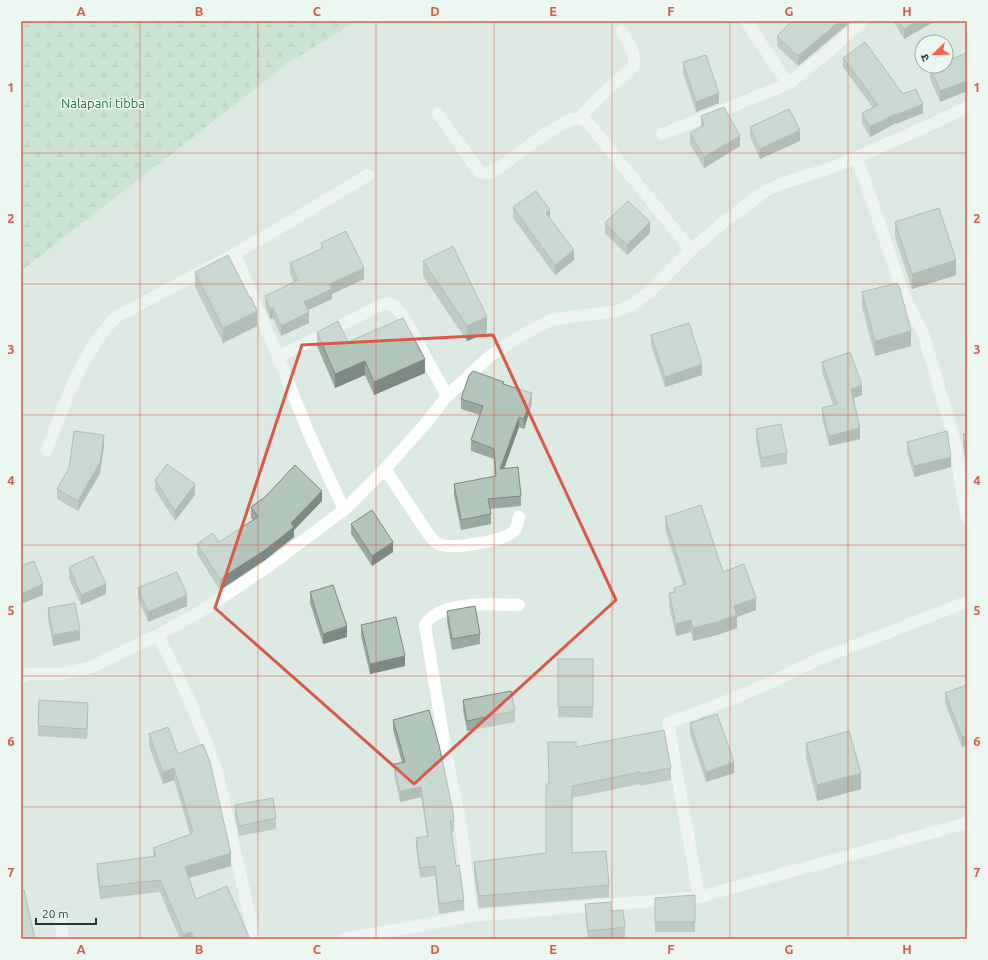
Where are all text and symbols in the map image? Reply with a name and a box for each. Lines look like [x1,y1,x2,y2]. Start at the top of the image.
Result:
text: A [76,4,86,18]
text: B [195,4,204,18]
text: C [313,4,322,18]
text: D [430,4,440,18]
text: E [549,4,557,18]
text: F [667,4,675,18]
text: G [785,4,794,18]
text: H [902,4,912,18]
north arrow [914,34,954,74]
text: उ [918,52,932,63]
text: 1 [7,80,15,94]
text: 1 [973,80,981,94]
park label: Nalapani tibba [61,96,145,110]
text: 2 [7,211,15,225]
text: 2 [973,211,981,225]
text: 3 [7,342,15,356]
text: 3 [973,342,981,356]
text: 4 [7,473,15,487]
text: 4 [973,473,981,487]
text: 5 [7,603,15,617]
text: 5 [973,603,981,617]
text: 6 [7,734,15,748]
text: 6 [973,734,981,748]
text: 7 [7,865,15,879]
text: 7 [973,865,981,879]
scale bar [36,900,96,926]
text: 20 m [42,907,69,920]
text: A [76,942,86,956]
text: B [195,942,204,956]
text: C [313,942,322,956]
text: D [430,942,440,956]
text: E [549,942,557,956]
text: F [667,942,675,956]
text: G [785,942,794,956]
text: H [902,942,912,956]

